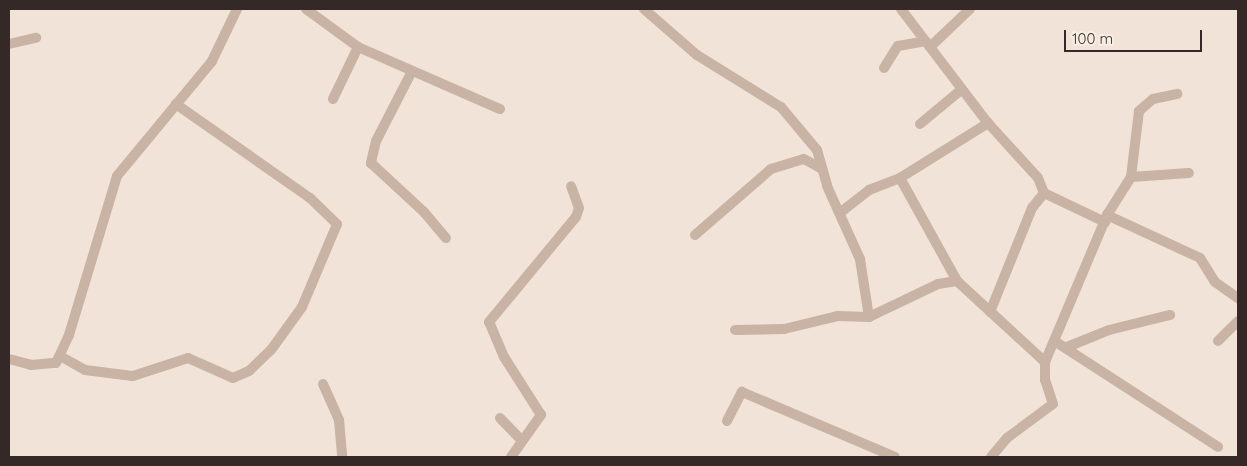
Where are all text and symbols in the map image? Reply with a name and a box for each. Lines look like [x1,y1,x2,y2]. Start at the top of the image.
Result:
scale bar [1067,20,1204,52]
text: 100 m [1072,29,1113,48]

